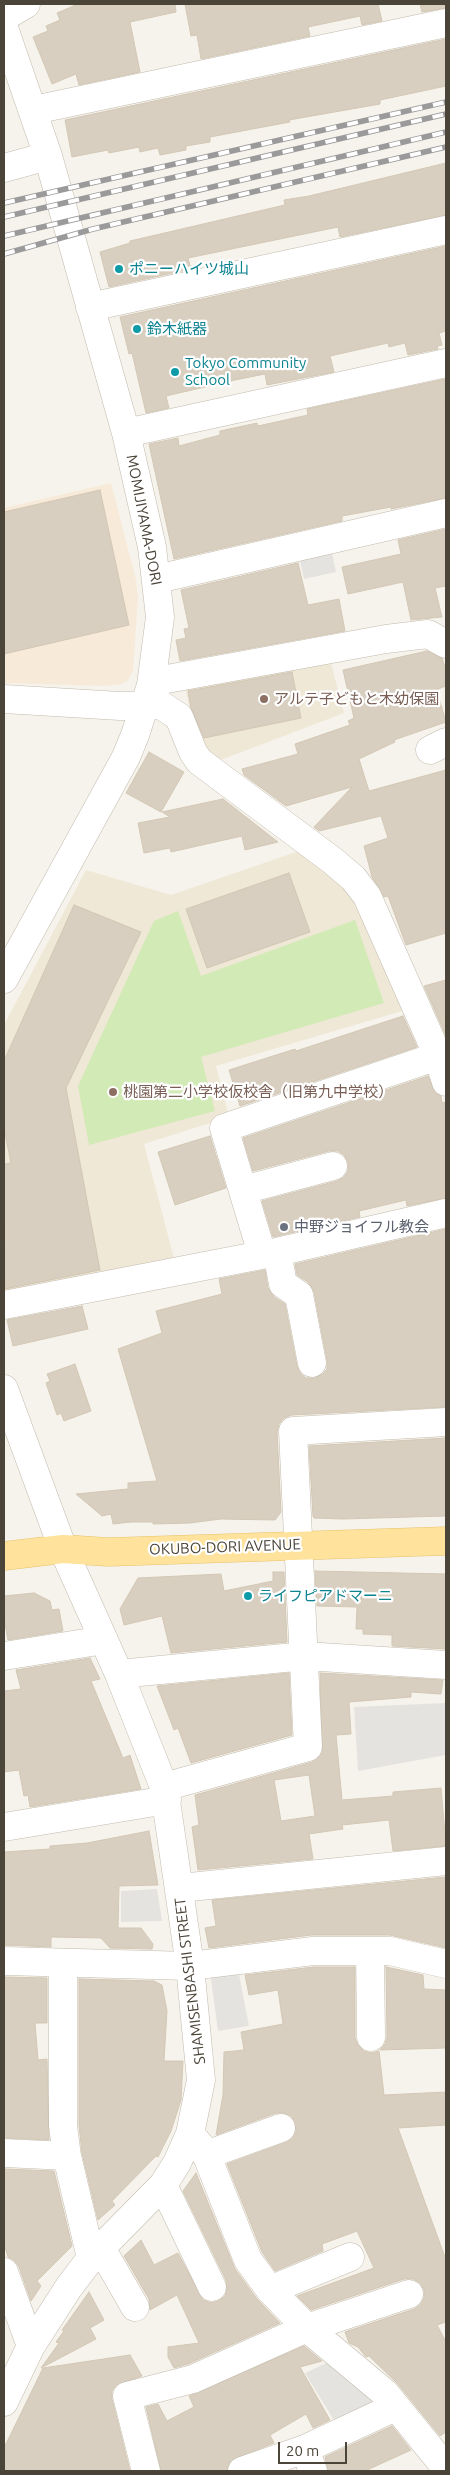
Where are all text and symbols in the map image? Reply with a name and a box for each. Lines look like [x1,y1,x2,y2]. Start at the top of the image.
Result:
place label: ポニーハイツ城山 [129,260,249,278]
marker: ポニーハイツ城山 [113,263,125,275]
place label: 鈴木紙器 [147,320,207,338]
marker: 鈴木紙器 [131,323,143,335]
place label: Tokyo Community School [185,354,306,389]
marker: Tokyo Community School [169,366,181,378]
street label: MOMIJIYAMA-DORI [123,453,165,587]
place label: アルテ子どもと木幼保園 [274,690,439,708]
marker: アルテ子どもと木幼保園 [258,693,270,705]
place label: 桃園第二小学校仮校舎（旧第九中学校） [123,1083,393,1101]
marker: 桃園第二小学校仮校舎（旧第九中学校） [107,1086,119,1098]
place label: 中野ジョイフル教会 [294,1218,429,1236]
marker: 中野ジョイフル教会 [278,1221,290,1233]
street label: OKUBO-DORI AVENUE [149,1535,301,1559]
place label: ライフピアドマーニ [258,1587,393,1605]
marker: ライフピアドマーニ [242,1590,254,1602]
street label: SHAMISENBASHI STREET [171,1897,209,2065]
scale bar [280,2432,349,2464]
text: 20 m [286,2442,319,2459]

